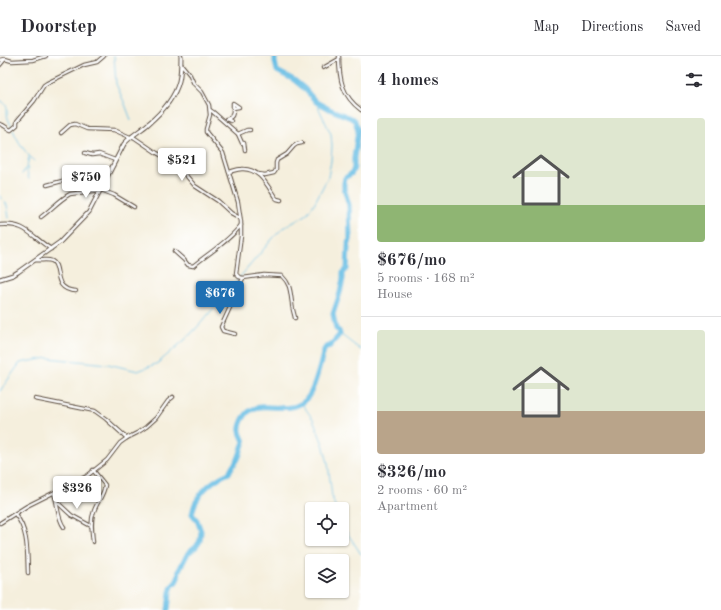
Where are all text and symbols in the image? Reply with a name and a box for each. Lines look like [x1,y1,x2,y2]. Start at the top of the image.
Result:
text: Doorstep [20,18,97,37]
text: Map [533,20,559,34]
text: Directions [581,20,643,34]
text: Saved [665,20,701,34]
icon: filters [683,69,705,91]
text: 4 homes [377,72,439,89]
icon: home [505,144,577,216]
pin: $521 [158,148,206,182]
text: $521 [167,154,197,167]
pin: $750 [62,165,110,199]
text: $750 [71,171,101,184]
text: $676/mo [377,252,446,269]
text: 5 rooms · 168 m² [377,272,475,285]
pin: $676 [196,281,244,315]
text: $676 [205,287,235,300]
text: House [377,288,412,301]
icon: home [505,356,577,428]
text: $326/mo [377,464,446,481]
pin: $326 [53,476,101,510]
text: $326 [62,482,92,495]
text: 2 rooms · 60 m² [377,484,467,497]
text: Apartment [377,500,438,513]
map controls [305,502,349,598]
button: locate [305,502,349,546]
button: layers [305,554,349,598]

